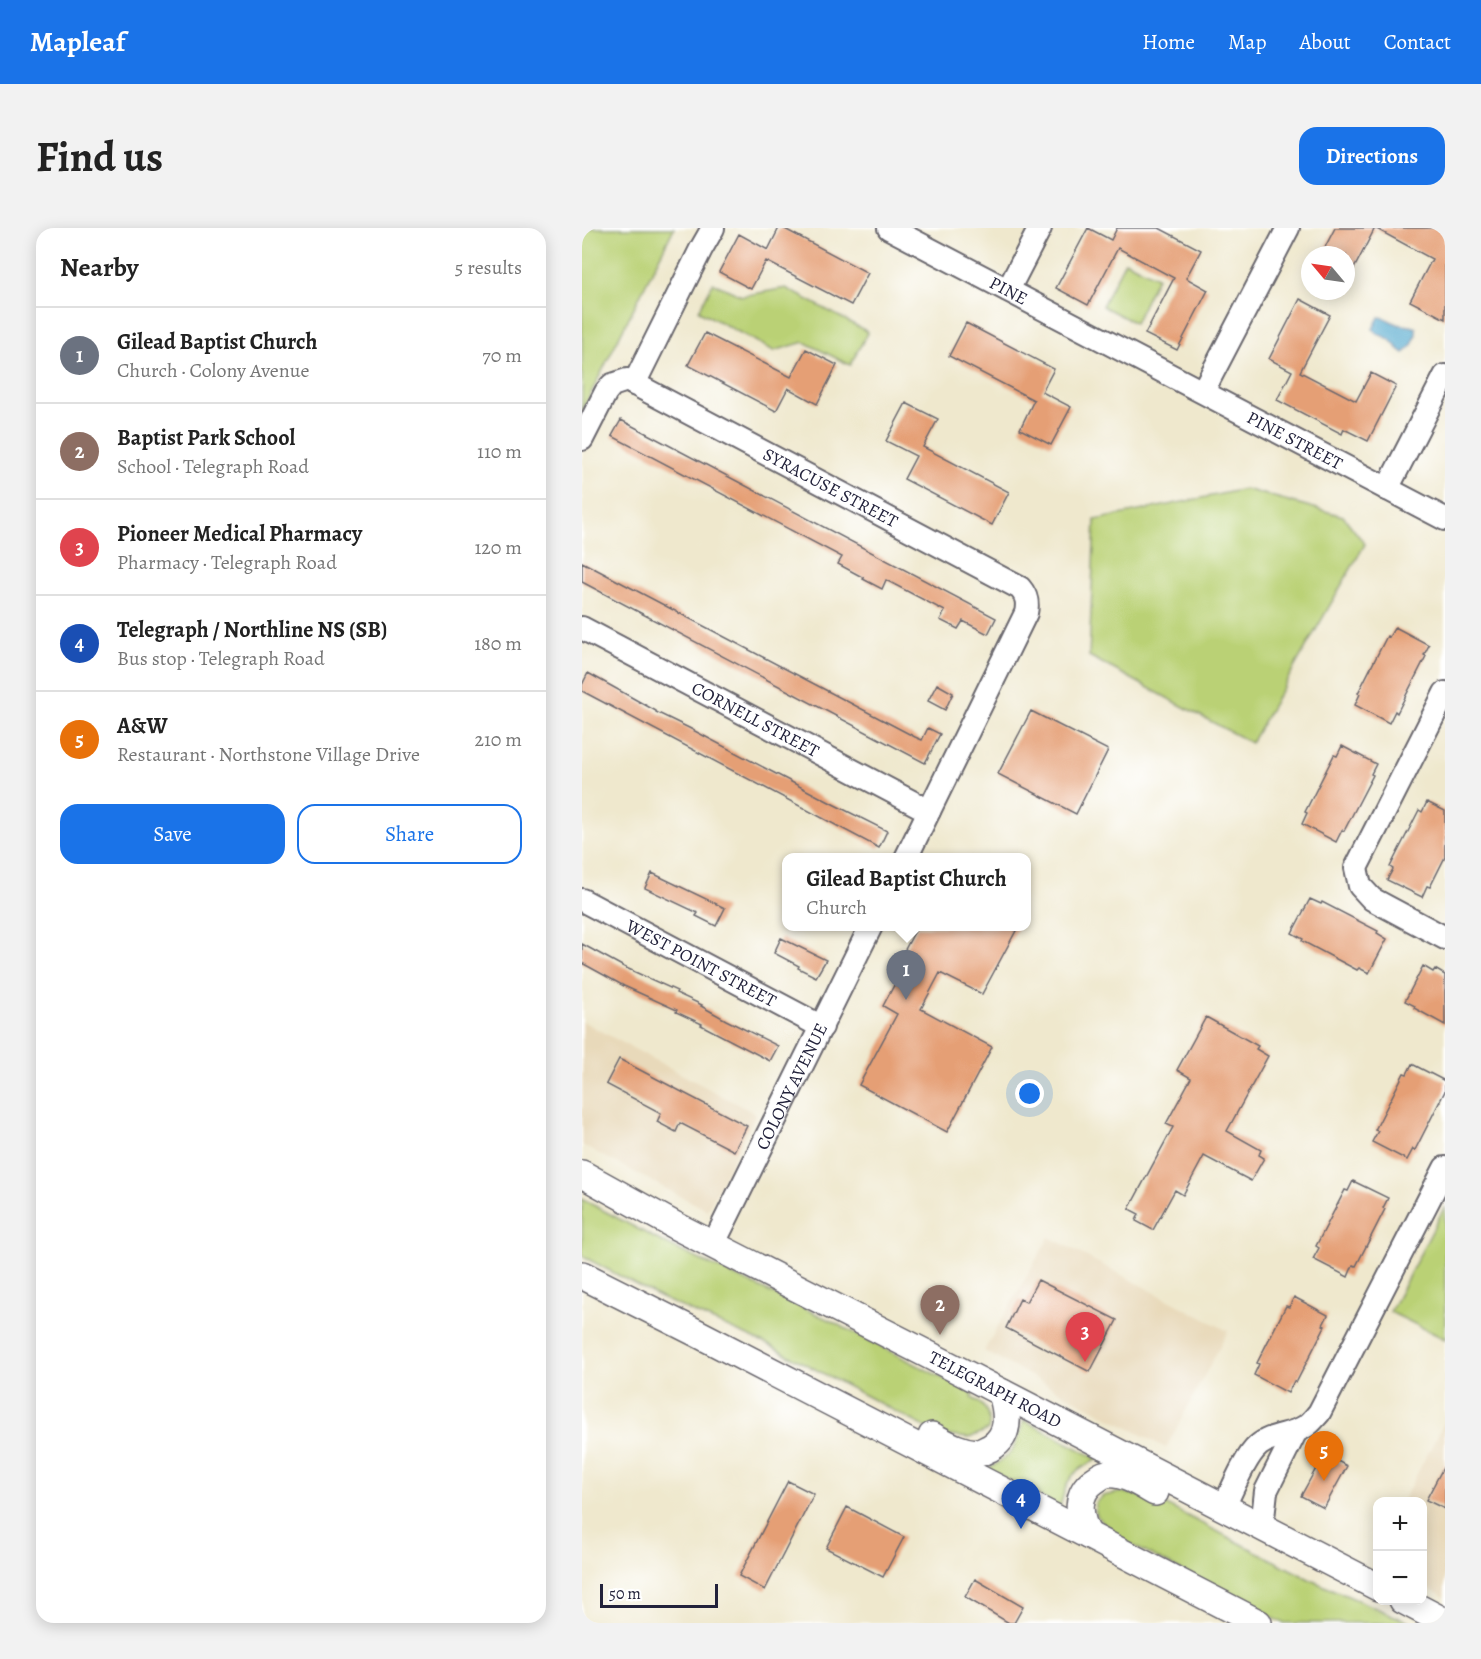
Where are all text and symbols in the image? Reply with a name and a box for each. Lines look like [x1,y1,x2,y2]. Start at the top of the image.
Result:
text: Mapleaf [30,23,125,61]
text: Home [1142,28,1195,56]
text: Map [1228,28,1266,56]
text: About [1299,28,1351,56]
text: Contact [1384,28,1451,56]
button: Directions [1299,127,1445,185]
text: Find us [36,128,163,185]
north arrow [1301,246,1355,300]
text: Nearby [60,250,139,285]
text: 5 results [455,254,522,281]
street label: PINE [985,271,1032,311]
text: Gilead Baptist Church [117,327,317,357]
text: 1 [76,342,83,369]
text: 70 m [482,342,522,369]
text: Church · Colony Avenue [117,357,309,384]
street label: PINE STREET [1243,405,1347,475]
text: Baptist Park School [117,423,295,453]
text: 2 [75,438,84,465]
text: 110 m [477,438,522,465]
street label: SYRACUSE STREET [759,442,902,533]
text: School · Telegraph Road [117,453,309,480]
text: Pioneer Medical Pharmacy [117,519,362,549]
text: 3 [75,534,84,561]
text: 120 m [474,534,522,561]
text: Pharmacy · Telegraph Road [117,549,337,576]
text: Telegraph / Northline NS (SB) [117,615,387,645]
text: 4 [75,630,84,657]
text: 180 m [474,630,522,657]
text: Bus stop · Telegraph Road [117,645,325,672]
street label: CORNELL STREET [687,676,824,763]
text: A&W [117,711,168,741]
text: 5 [75,726,84,753]
text: 210 m [474,726,522,753]
text: Restaurant · Northstone Village Drive [117,741,420,768]
button: Save [60,804,285,864]
button: Share [297,804,522,864]
popup [782,853,1031,931]
text: Gilead Baptist Church [806,864,1007,894]
text: Church [806,894,867,921]
street label: WEST POINT STREET [621,913,781,1013]
pin: 1 [886,950,926,1000]
street label: COLONY AVENUE [750,1019,833,1154]
your location [1015,1079,1044,1108]
pin: 2 [920,1286,960,1335]
pin: 3 [1066,1312,1104,1362]
street label: TELEGRAPH ROAD [925,1345,1066,1434]
pin: 5 [1304,1432,1344,1481]
pin: 4 [1002,1480,1040,1529]
map controls [1373,1497,1427,1605]
button: + [1373,1497,1427,1551]
button: − [1373,1551,1427,1605]
scale bar [600,1581,718,1608]
text: 50 m [609,1583,641,1605]

